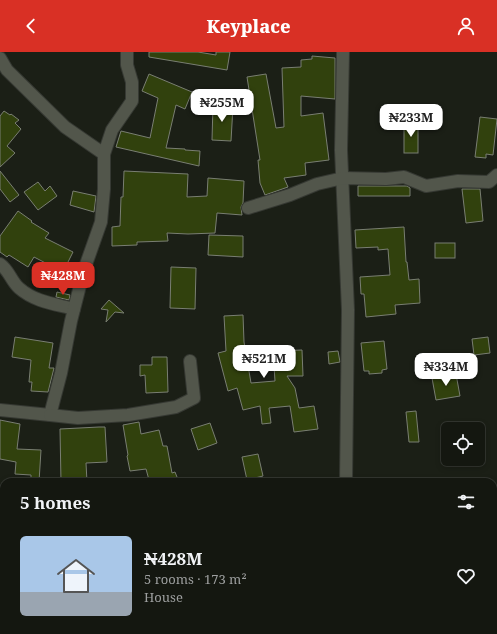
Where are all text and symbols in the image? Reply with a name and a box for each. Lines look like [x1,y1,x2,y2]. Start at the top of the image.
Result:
text: Keyplace [206,14,291,38]
icon: back [20,15,42,37]
icon: person [455,15,477,37]
pin: ₦255M [194,89,250,123]
text: ₦255M [200,93,244,111]
pin: ₦233M [383,104,439,138]
text: ₦233M [389,108,433,126]
pin: ₦428M [35,262,91,296]
text: ₦428M [41,266,85,284]
pin: ₦521M [236,345,292,379]
text: ₦521M [242,349,286,367]
pin: ₦334M [418,353,474,387]
text: ₦334M [424,357,468,375]
map controls [441,422,485,466]
button: locate [441,422,485,466]
text: 5 homes [20,491,90,514]
icon: filters [455,491,477,513]
text: ₦428M [144,547,202,570]
icon: home [52,552,100,600]
icon: heart [455,565,477,587]
text: 5 rooms · 173 m² [144,570,247,588]
text: House [144,588,183,606]

